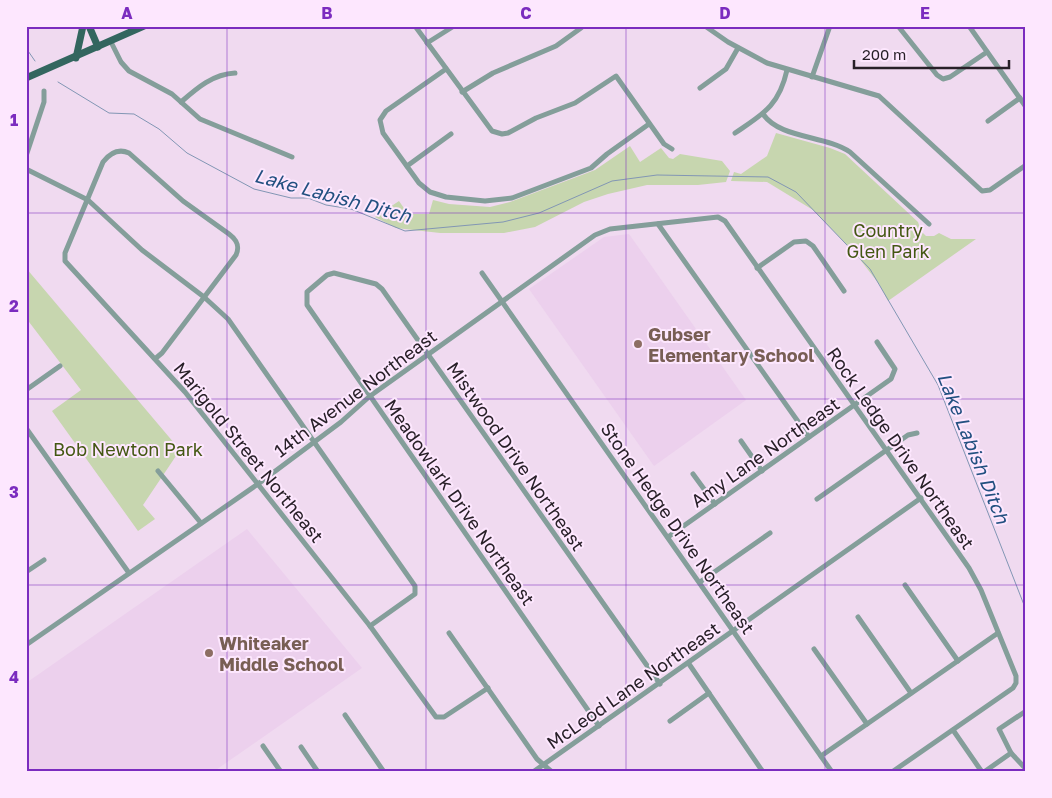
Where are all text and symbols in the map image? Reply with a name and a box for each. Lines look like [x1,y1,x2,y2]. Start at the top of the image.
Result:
text: A [121,3,133,23]
text: B [321,3,333,23]
text: C [520,3,532,23]
text: D [719,3,731,23]
text: E [920,3,930,23]
scale bar [854,38,1010,70]
text: 200 m [862,45,906,63]
text: 1 [10,110,18,130]
water label: Lake Labish Ditch [252,163,415,227]
park label: Country Glen Park [846,219,930,262]
text: 2 [9,296,19,316]
place label: Gubser Elementary School [648,323,814,366]
street label: 14th Avenue Northeast [269,325,441,461]
marker: Gubser Elementary School [632,338,644,350]
street label: Rock Ledge Drive Northeast [823,343,979,553]
street label: Marigold Street Northeast [169,357,329,547]
street label: Mistwood Drive Northeast [442,357,590,555]
water label: Lake Labish Ditch [933,369,1015,528]
street label: Amy Lane Northeast [686,392,844,512]
street label: Meadowlark Drive Northeast [380,395,540,609]
street label: Stone Hedge Drive Northeast [596,418,760,638]
park label: Bob Newton Park [53,438,203,460]
text: 3 [9,482,19,502]
street label: McLeod Lane Northeast [542,617,724,753]
place label: Whiteaker Middle School [219,632,344,675]
marker: Whiteaker Middle School [203,647,215,659]
text: 4 [9,667,19,687]

